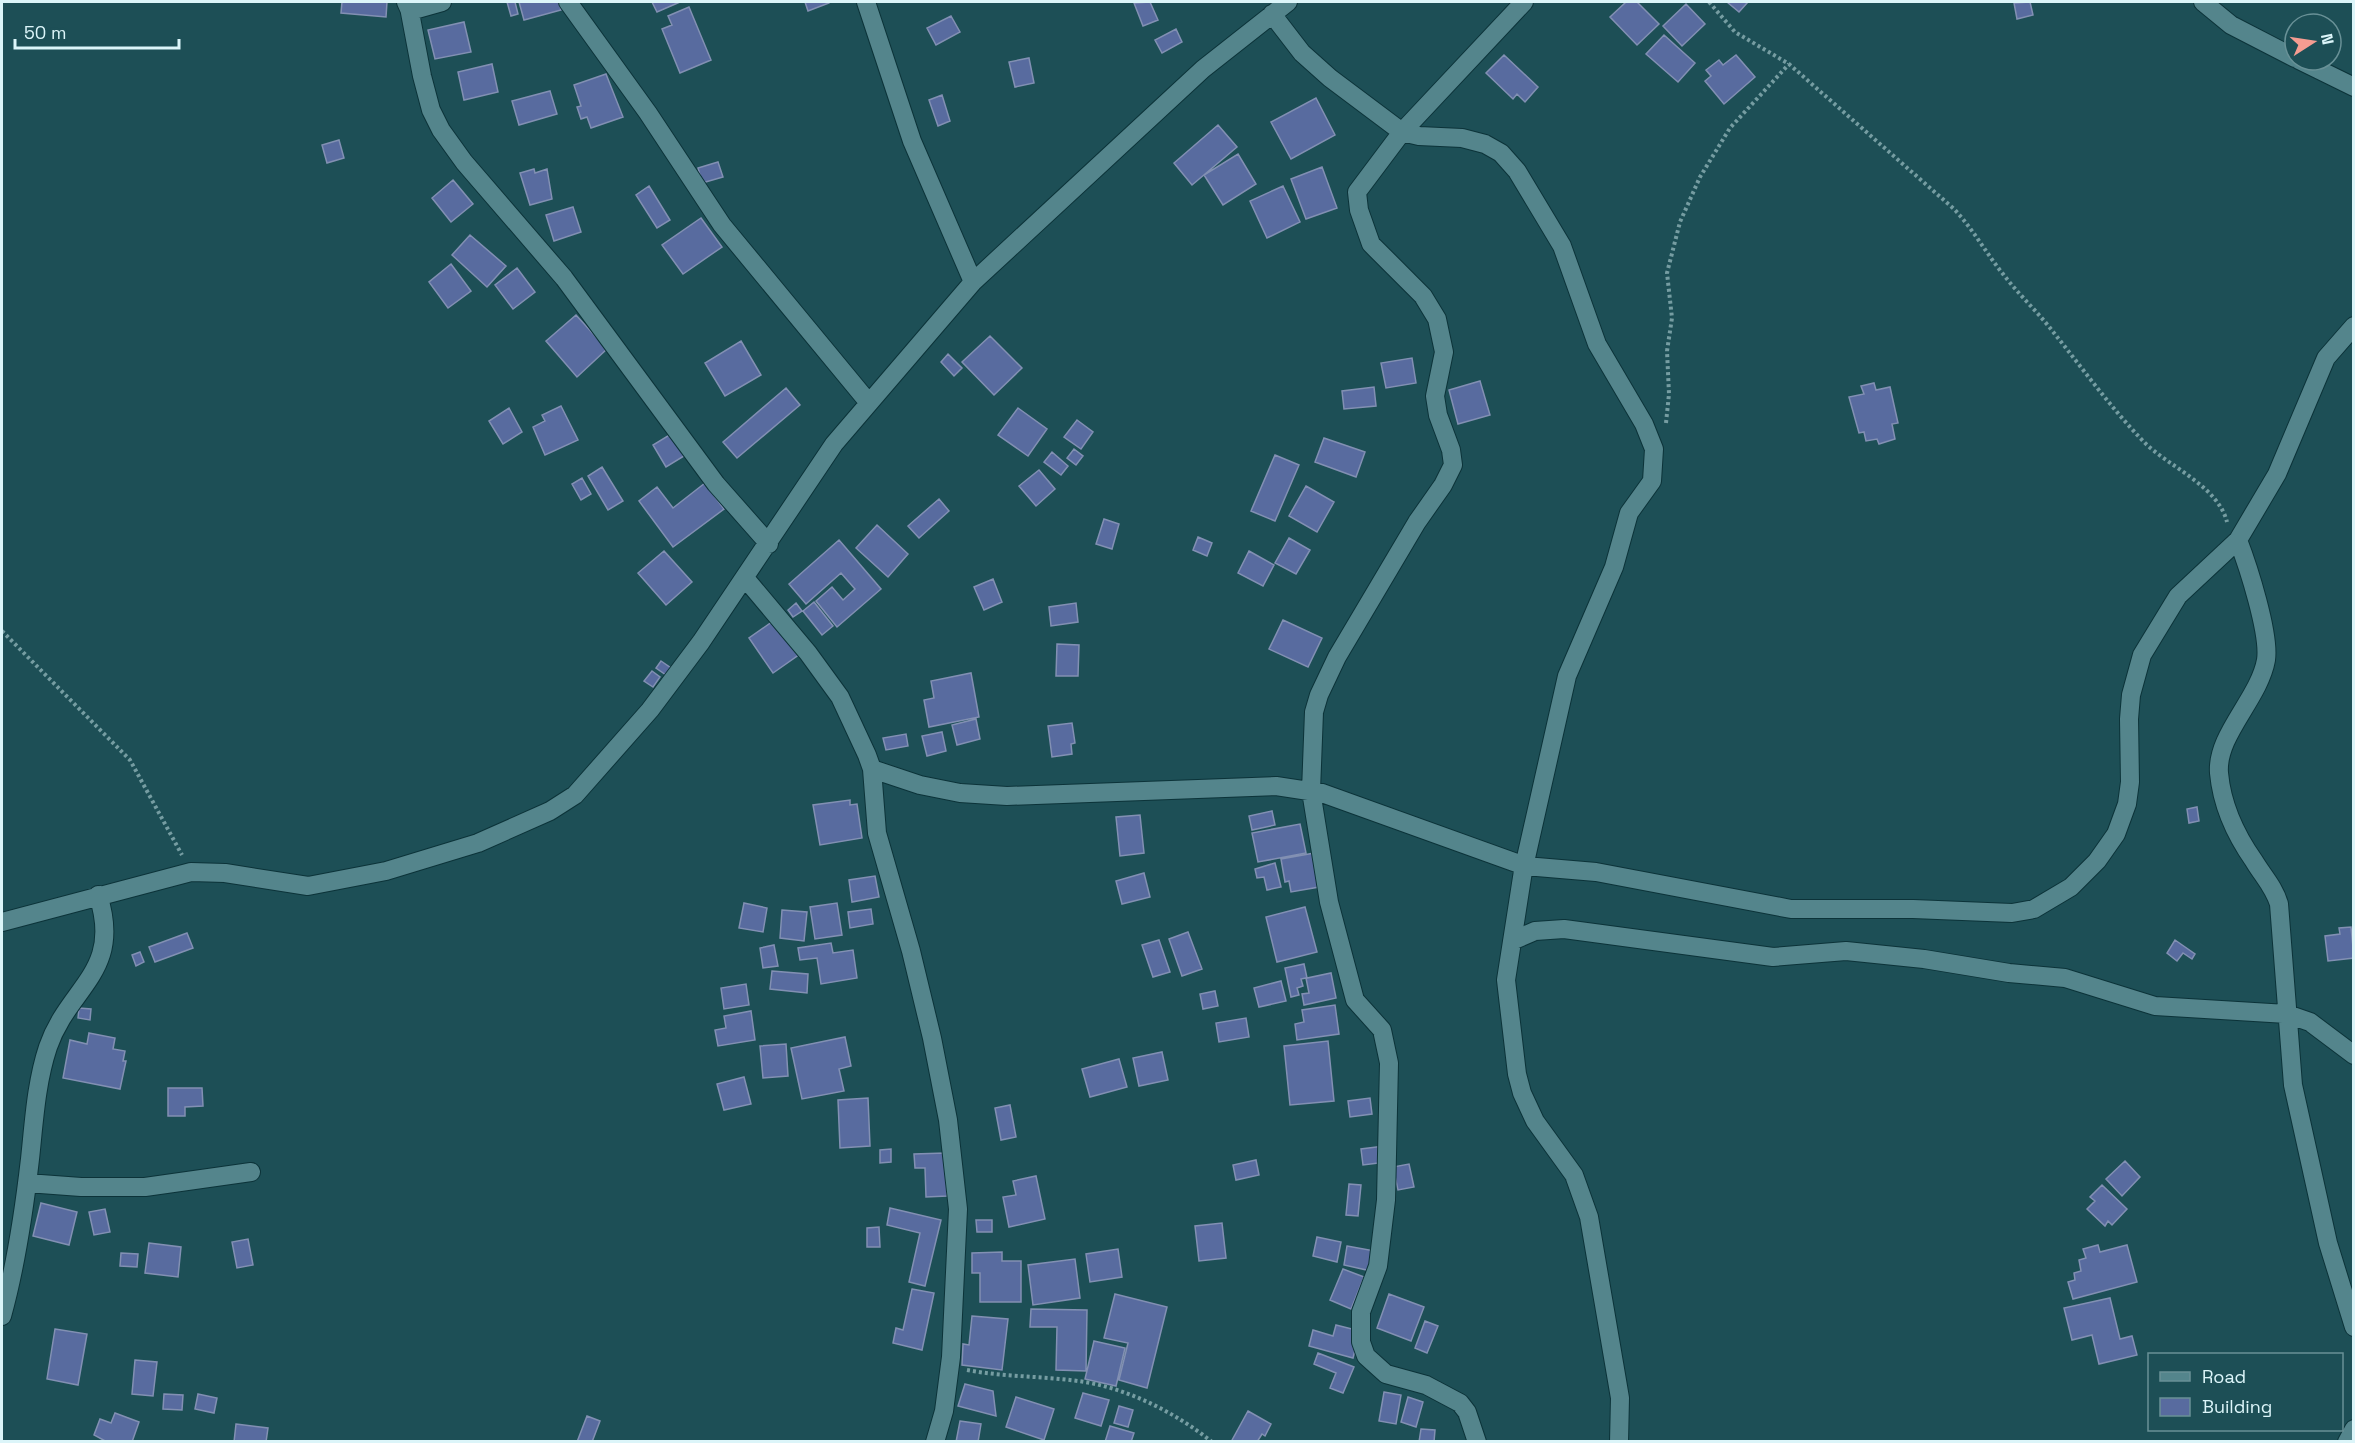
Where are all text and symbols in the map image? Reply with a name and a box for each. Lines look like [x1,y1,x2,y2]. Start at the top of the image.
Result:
scale bar [15,12,178,50]
north arrow [2283,12,2343,72]
text: 50 m [24,21,66,44]
text: N [2316,32,2339,46]
legend [2148,1353,2343,1431]
text: Road [2202,1365,2246,1388]
text: Building [2202,1395,2272,1418]

